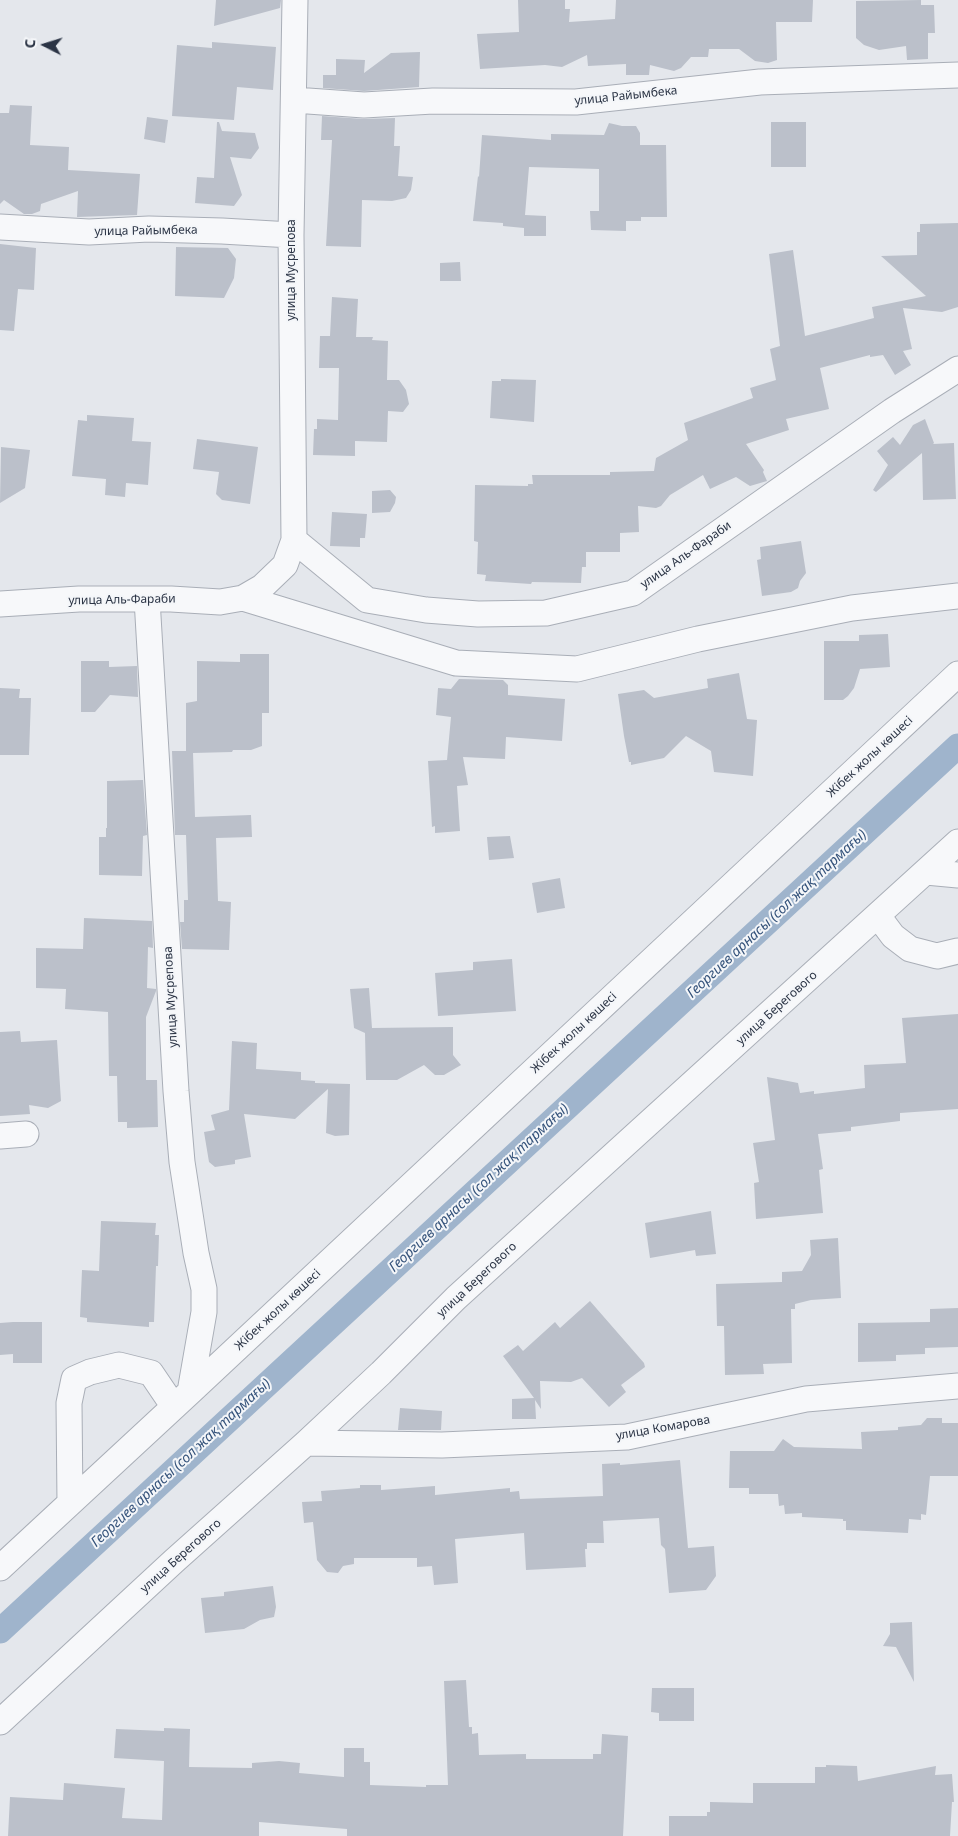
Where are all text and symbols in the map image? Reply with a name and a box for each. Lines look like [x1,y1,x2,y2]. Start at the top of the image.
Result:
north arrow [20,20,70,70]
text: С [20,38,39,49]
street label: улица Райымбека [574,83,678,109]
street label: улица Мусрепова [285,219,299,321]
street label: улица Райымбека [94,223,198,239]
street label: улица Аль-Фараби [638,518,734,592]
street label: улица Аль-Фараби [68,592,176,608]
street label: Жібек жолы көшесі [824,713,916,801]
water label: Георгиев арнасы (сол жақ тармағы) [684,826,870,1002]
street label: улица Мусрепова [161,946,181,1048]
street label: улица Берегового [734,968,820,1048]
street label: Жібек жолы көшесі [528,989,620,1077]
water label: Георгиев арнасы (сол жақ тармағы) [386,1100,572,1276]
street label: улица Берегового [434,1239,520,1321]
street label: Жібек жолы көшесі [232,1266,324,1354]
water label: Георгиев арнасы (сол жақ тармағы) [88,1375,274,1551]
street label: улица Комарова [615,1413,711,1443]
street label: улица Берегового [138,1516,224,1596]

